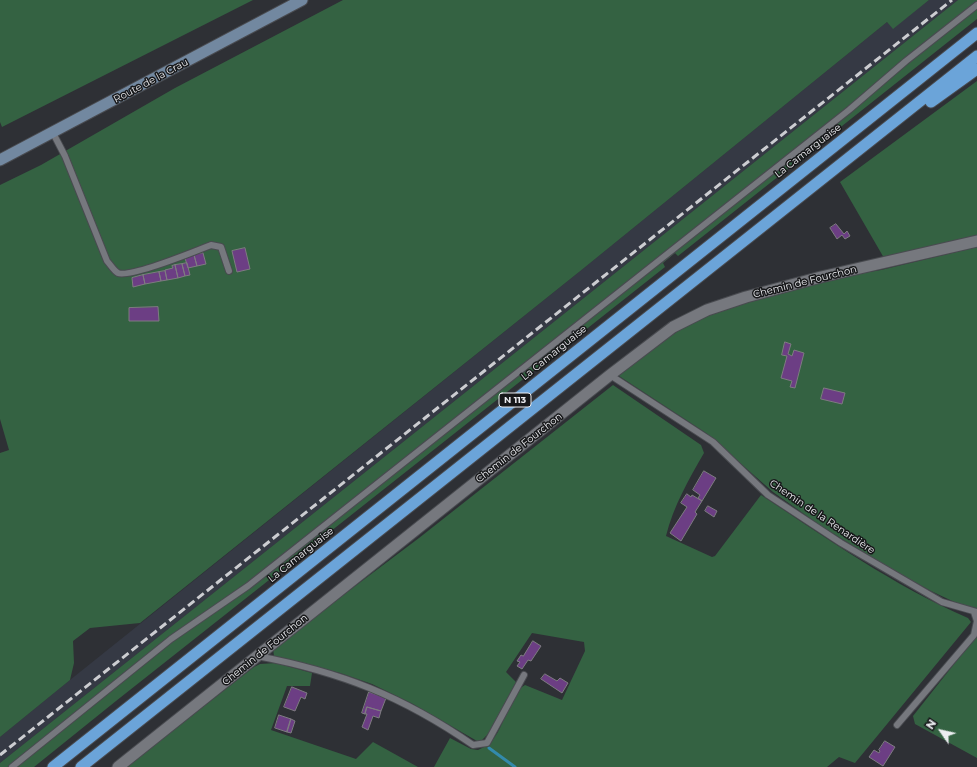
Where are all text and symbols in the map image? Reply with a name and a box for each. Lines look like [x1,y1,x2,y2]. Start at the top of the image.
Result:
street label: Route de la Crau [112,56,190,106]
street label: La Camarguaise [772,121,844,181]
street label: Chemin de Fourchon [752,263,858,301]
street label: La Camarguaise [519,323,589,383]
road number: N 113 [499,393,531,407]
street label: Chemin de Fourchon [473,411,565,485]
street label: Chemin de la Renardière [767,477,877,557]
street label: La Camarguaise [266,525,336,585]
street label: Chemin de Fourchon [220,612,310,688]
north arrow [921,711,961,751]
text: N [923,717,939,732]

